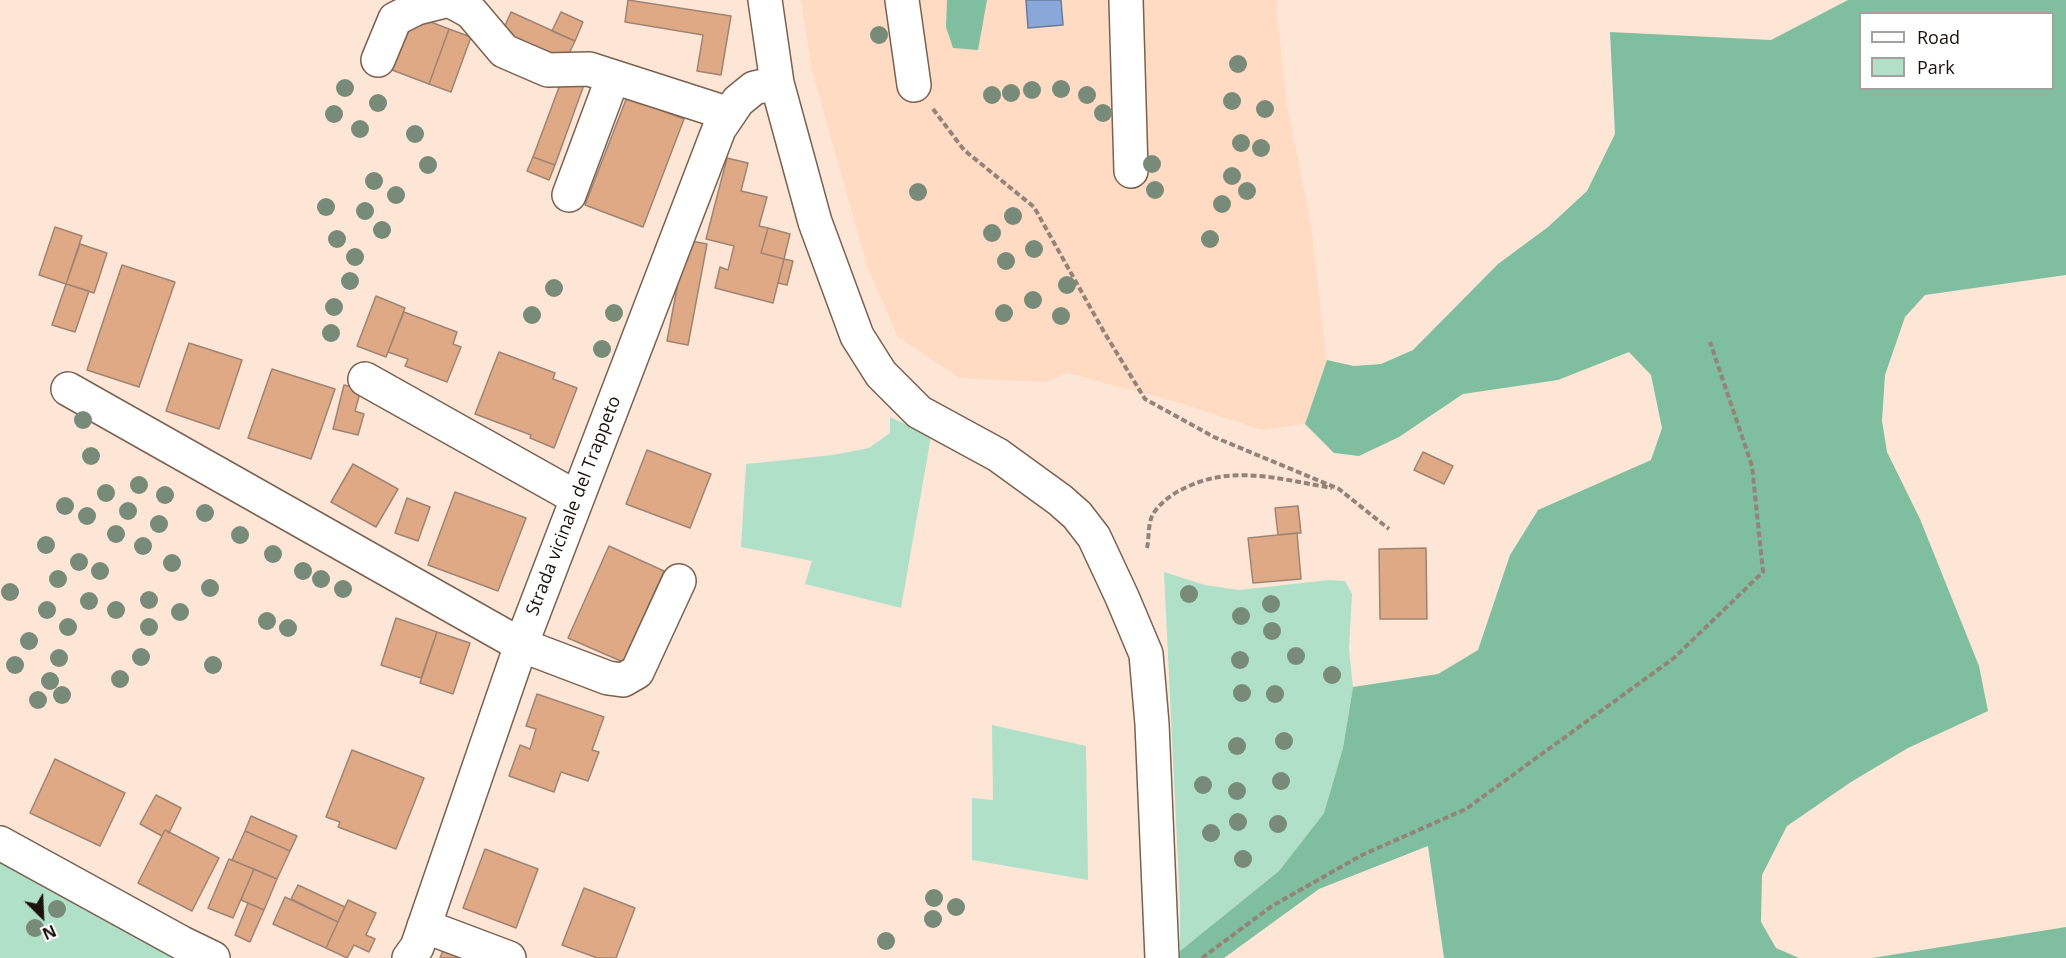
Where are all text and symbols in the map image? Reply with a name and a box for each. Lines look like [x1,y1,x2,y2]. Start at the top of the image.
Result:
legend [1859,12,2054,90]
text: Road [1917,25,1960,49]
text: Park [1917,55,1955,79]
street label: Strada vicinale del Trappeto [522,393,626,619]
north arrow [12,886,72,946]
text: N [39,920,60,945]

